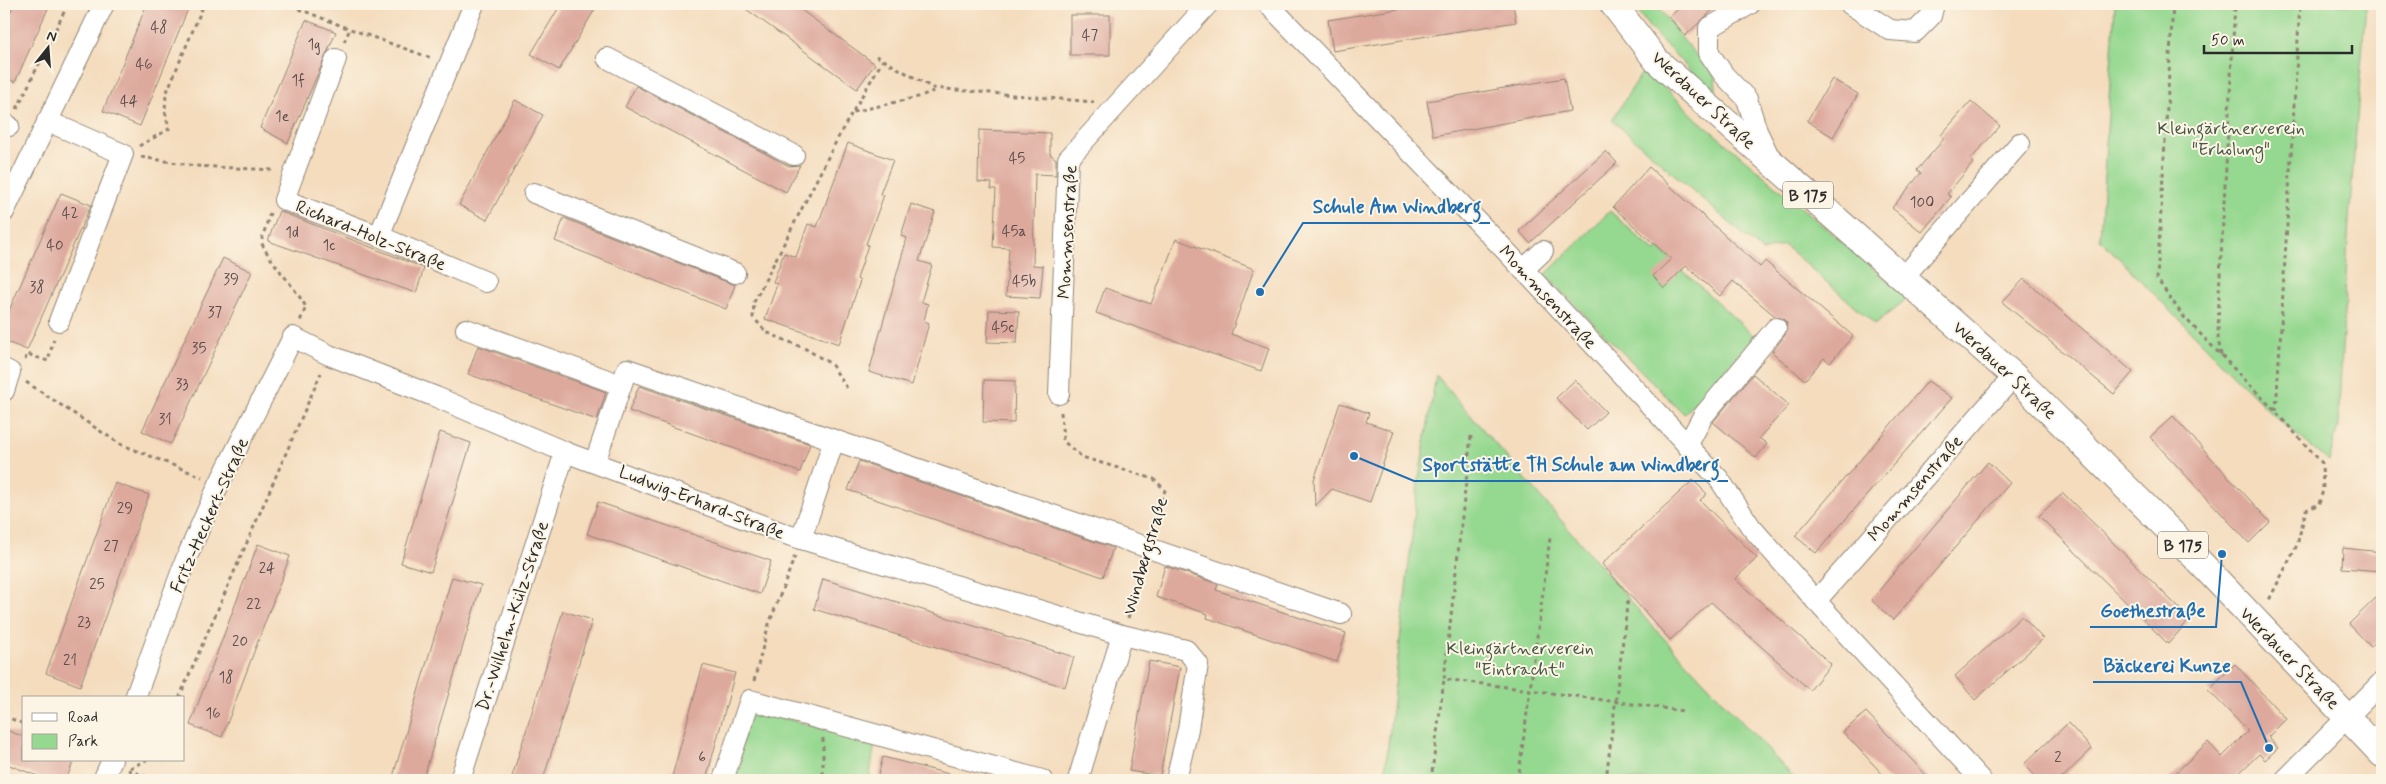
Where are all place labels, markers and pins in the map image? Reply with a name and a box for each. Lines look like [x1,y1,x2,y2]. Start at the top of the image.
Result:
callout: Schule Am Windberg [1303,189,1490,223]
callout: Sportstätte TH Schule am Windberg [1414,447,1728,481]
callout: Goethestraße [2090,593,2216,627]
callout: Bäckerei Kunze [2093,648,2241,682]

